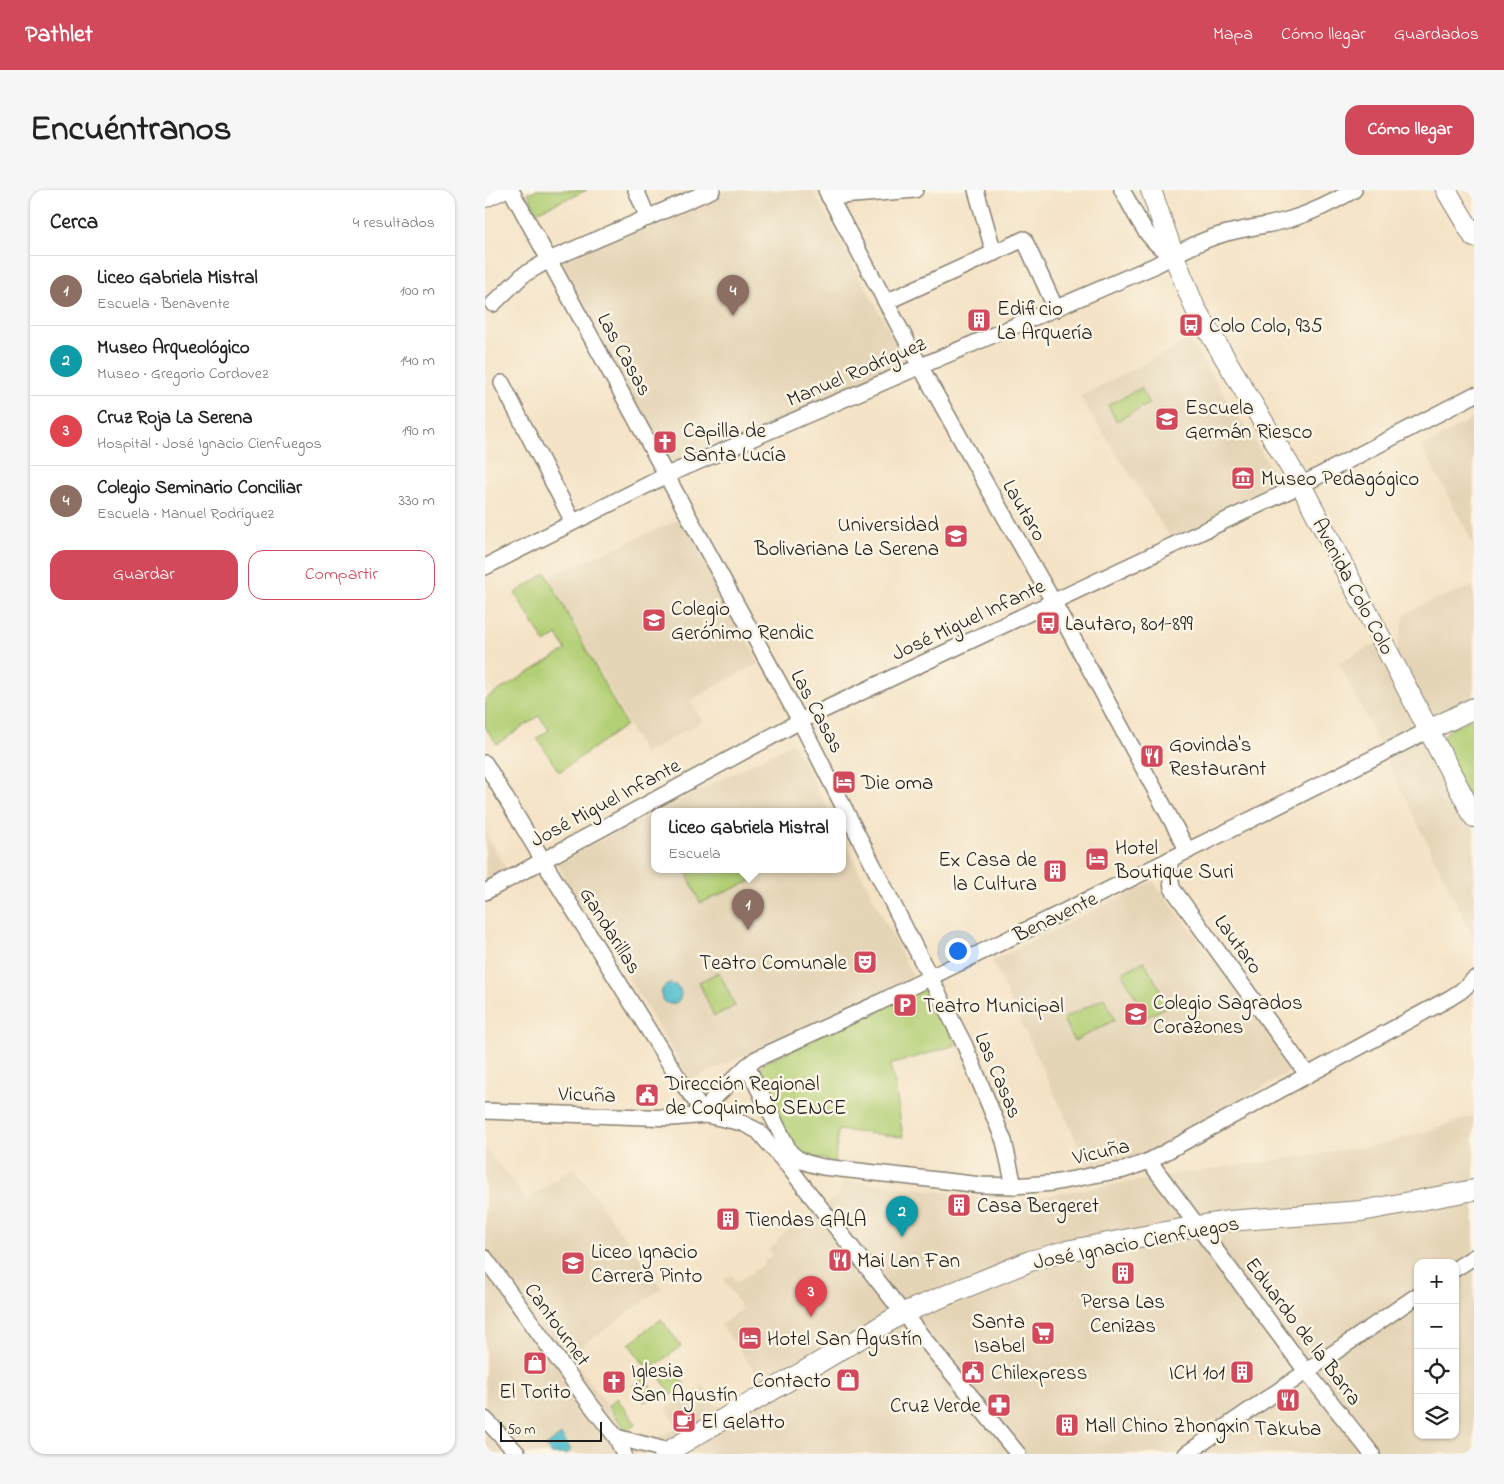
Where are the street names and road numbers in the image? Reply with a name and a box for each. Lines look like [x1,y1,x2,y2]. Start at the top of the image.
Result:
street label: Las Casas [588,308,658,402]
street label: Manuel Rodríguez [782,330,932,418]
street label: Lautaro [994,475,1053,548]
street label: Avenida Colo Colo [1303,513,1401,661]
street label: José Miguel Infante [887,572,1052,671]
street label: Las Casas [782,665,851,759]
street label: José Miguel Infante [526,751,688,858]
street label: Gandarillas [571,882,648,980]
street label: Benavente [1008,884,1104,951]
street label: Lautaro [1206,909,1269,981]
street label: Las Casas [966,1028,1029,1123]
street label: Vicuña [557,1080,616,1112]
street label: Vicuña [1069,1132,1133,1174]
street label: José Ignacio Cienfuegos [1031,1209,1242,1281]
street label: Eduardo de la Barra [1237,1252,1368,1413]
street label: Cantournet [516,1277,597,1373]

